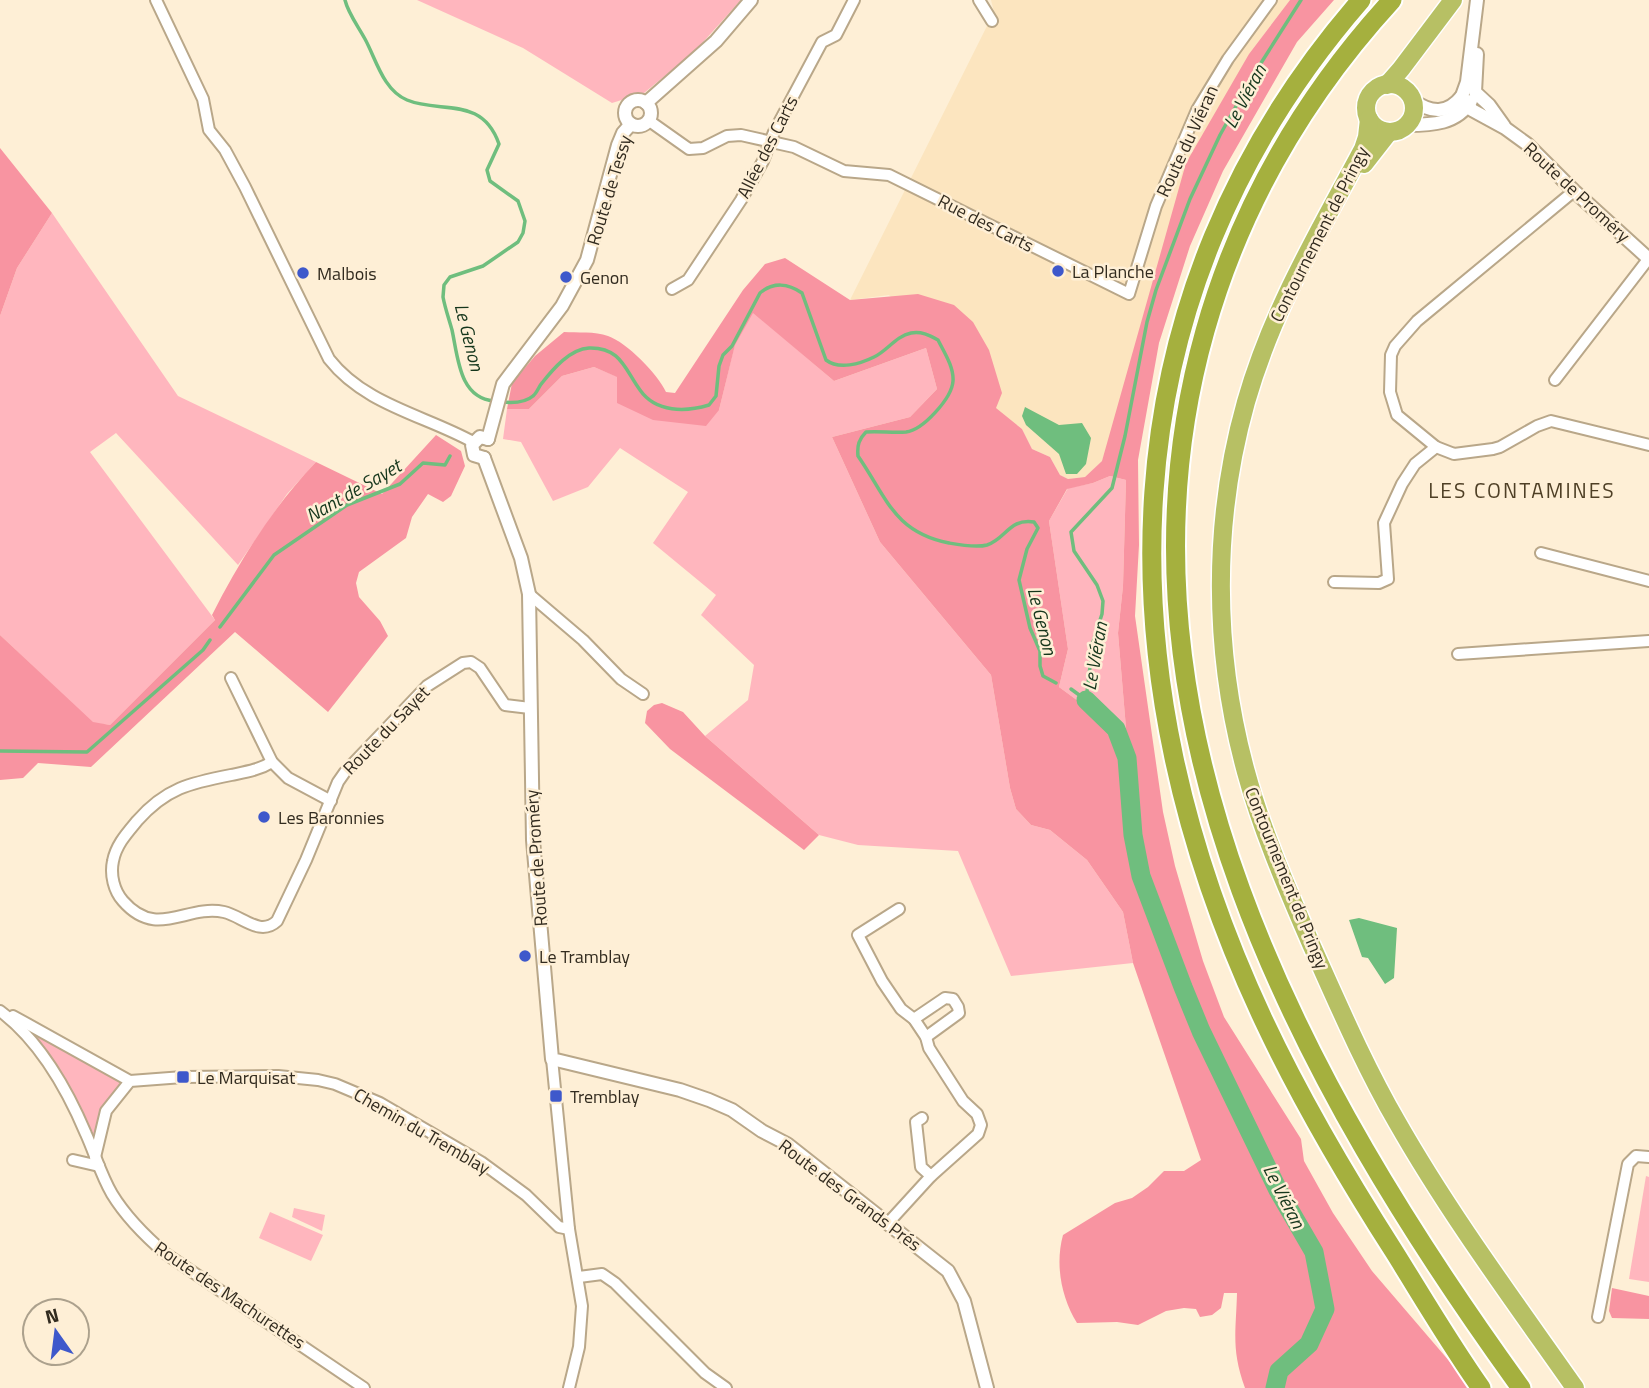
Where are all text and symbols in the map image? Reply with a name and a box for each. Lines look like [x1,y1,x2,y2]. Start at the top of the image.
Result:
water label: Le Viéran [1215,58,1273,133]
street label: Route du Viéran [1149,81,1225,201]
street label: Allée des Carts [730,91,804,203]
street label: Route de Tessy [579,131,639,249]
street label: Route de Proméry [1518,135,1637,249]
street label: Contournement de Pringy [1263,141,1375,327]
street label: Rue des Carts [933,187,1039,259]
place label: La Planche [1072,258,1154,285]
place label: Malbois [317,260,377,287]
marker: La Planche [1050,263,1066,279]
place label: Genon [580,264,629,291]
marker: Malbois [295,265,311,281]
marker: Genon [558,269,574,285]
water label: Le Genon [448,300,493,374]
water label: Nant de Sayet [300,450,408,529]
district label: LES CONTAMINES [1428,474,1616,506]
water label: Le Genon [1021,584,1066,658]
water label: Le Viéran [1074,619,1114,692]
street label: Route du Sayet [336,679,436,781]
street label: Contournement de Pringy [1238,783,1336,973]
street label: Route de Proméry [518,788,554,927]
place label: Les Baronnies [278,804,384,831]
marker: Les Baronnies [256,809,272,825]
place label: Le Tramblay [539,943,630,970]
marker: Le Tramblay [517,948,533,964]
place label: Le Marquisat [197,1064,296,1091]
marker: Le Marquisat [175,1069,191,1085]
street label: Chemin du Tremblay [349,1081,496,1181]
place label: Tremblay [570,1083,640,1110]
marker: Tremblay [548,1088,564,1104]
street label: Route des Grands Prés [773,1132,927,1258]
water label: Le Viéran [1256,1159,1314,1234]
street label: Route des Machurettes [149,1234,311,1356]
north arrow [21,1297,91,1367]
text: N [42,1299,62,1331]

